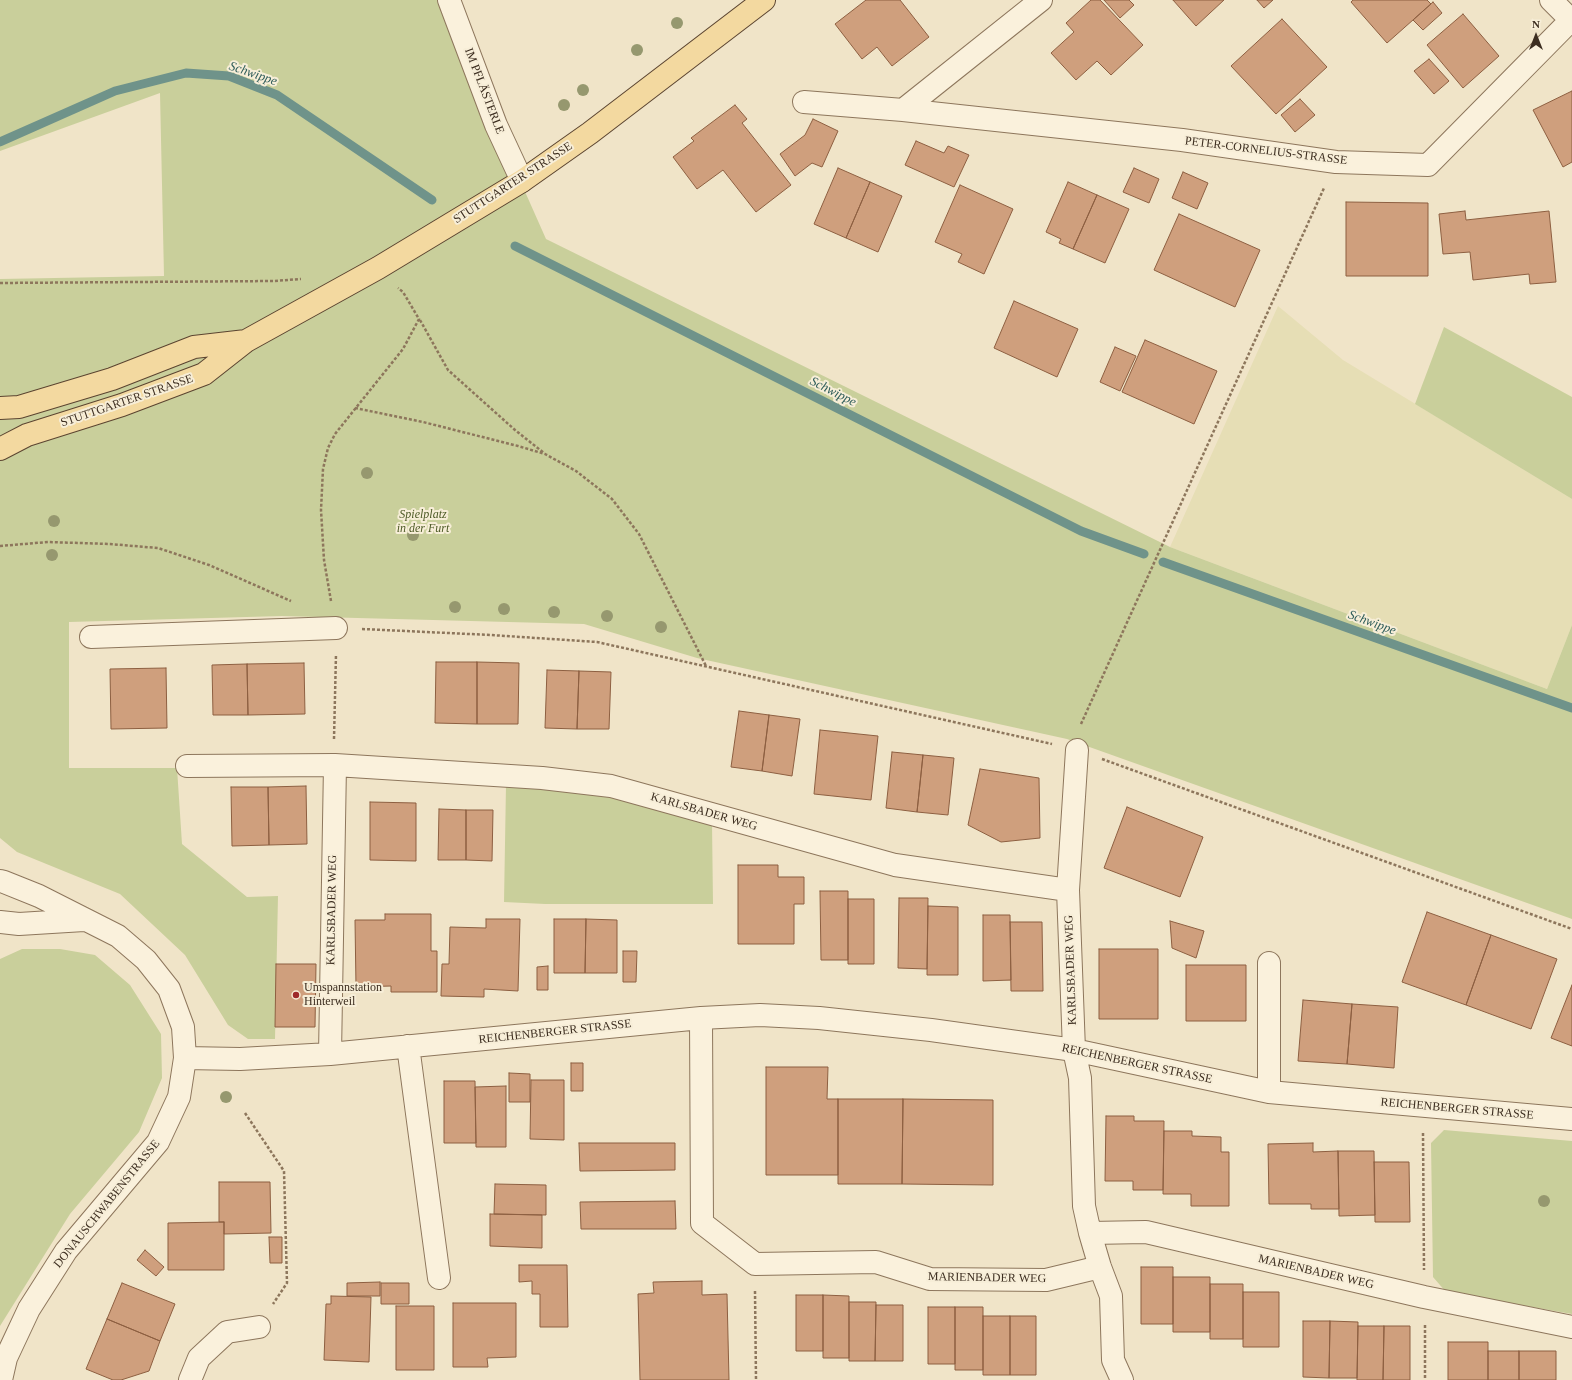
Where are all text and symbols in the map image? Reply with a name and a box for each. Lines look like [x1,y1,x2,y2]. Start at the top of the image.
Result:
north arrow [1516,16,1556,56]
text: N [1532,18,1540,30]
street label: IM PFLÄSTERLE [461,46,507,136]
water label: Schwippe [227,59,279,89]
street label: PETER-CORNELIUS-STRASSE [1184,134,1348,168]
street label: STUTTGARTER STRASSE [451,139,575,227]
street label: STUTTGARTER STRASSE [59,372,195,430]
water label: Schwippe [807,374,859,410]
park label: Spielplatz in der Furt [397,508,449,536]
water label: Schwippe [1346,607,1398,639]
street label: KARLSBADER WEG [649,790,759,834]
street label: KARLSBADER WEG [324,855,340,965]
street label: KARLSBADER WEG [1062,915,1080,1025]
place label: Umspannstation Hinterweil [304,981,382,1009]
marker: Umspannstation Hinterweil [291,990,301,1000]
street label: REICHENBERGER STRASSE [478,1017,632,1047]
street label: REICHENBERGER STRASSE [1060,1041,1214,1087]
street label: REICHENBERGER STRASSE [1380,1095,1534,1123]
street label: DONAUSCHWABENSTRASSE [51,1137,163,1271]
street label: MARIENBADER WEG [1257,1252,1375,1292]
street label: MARIENBADER WEG [928,1270,1046,1286]

